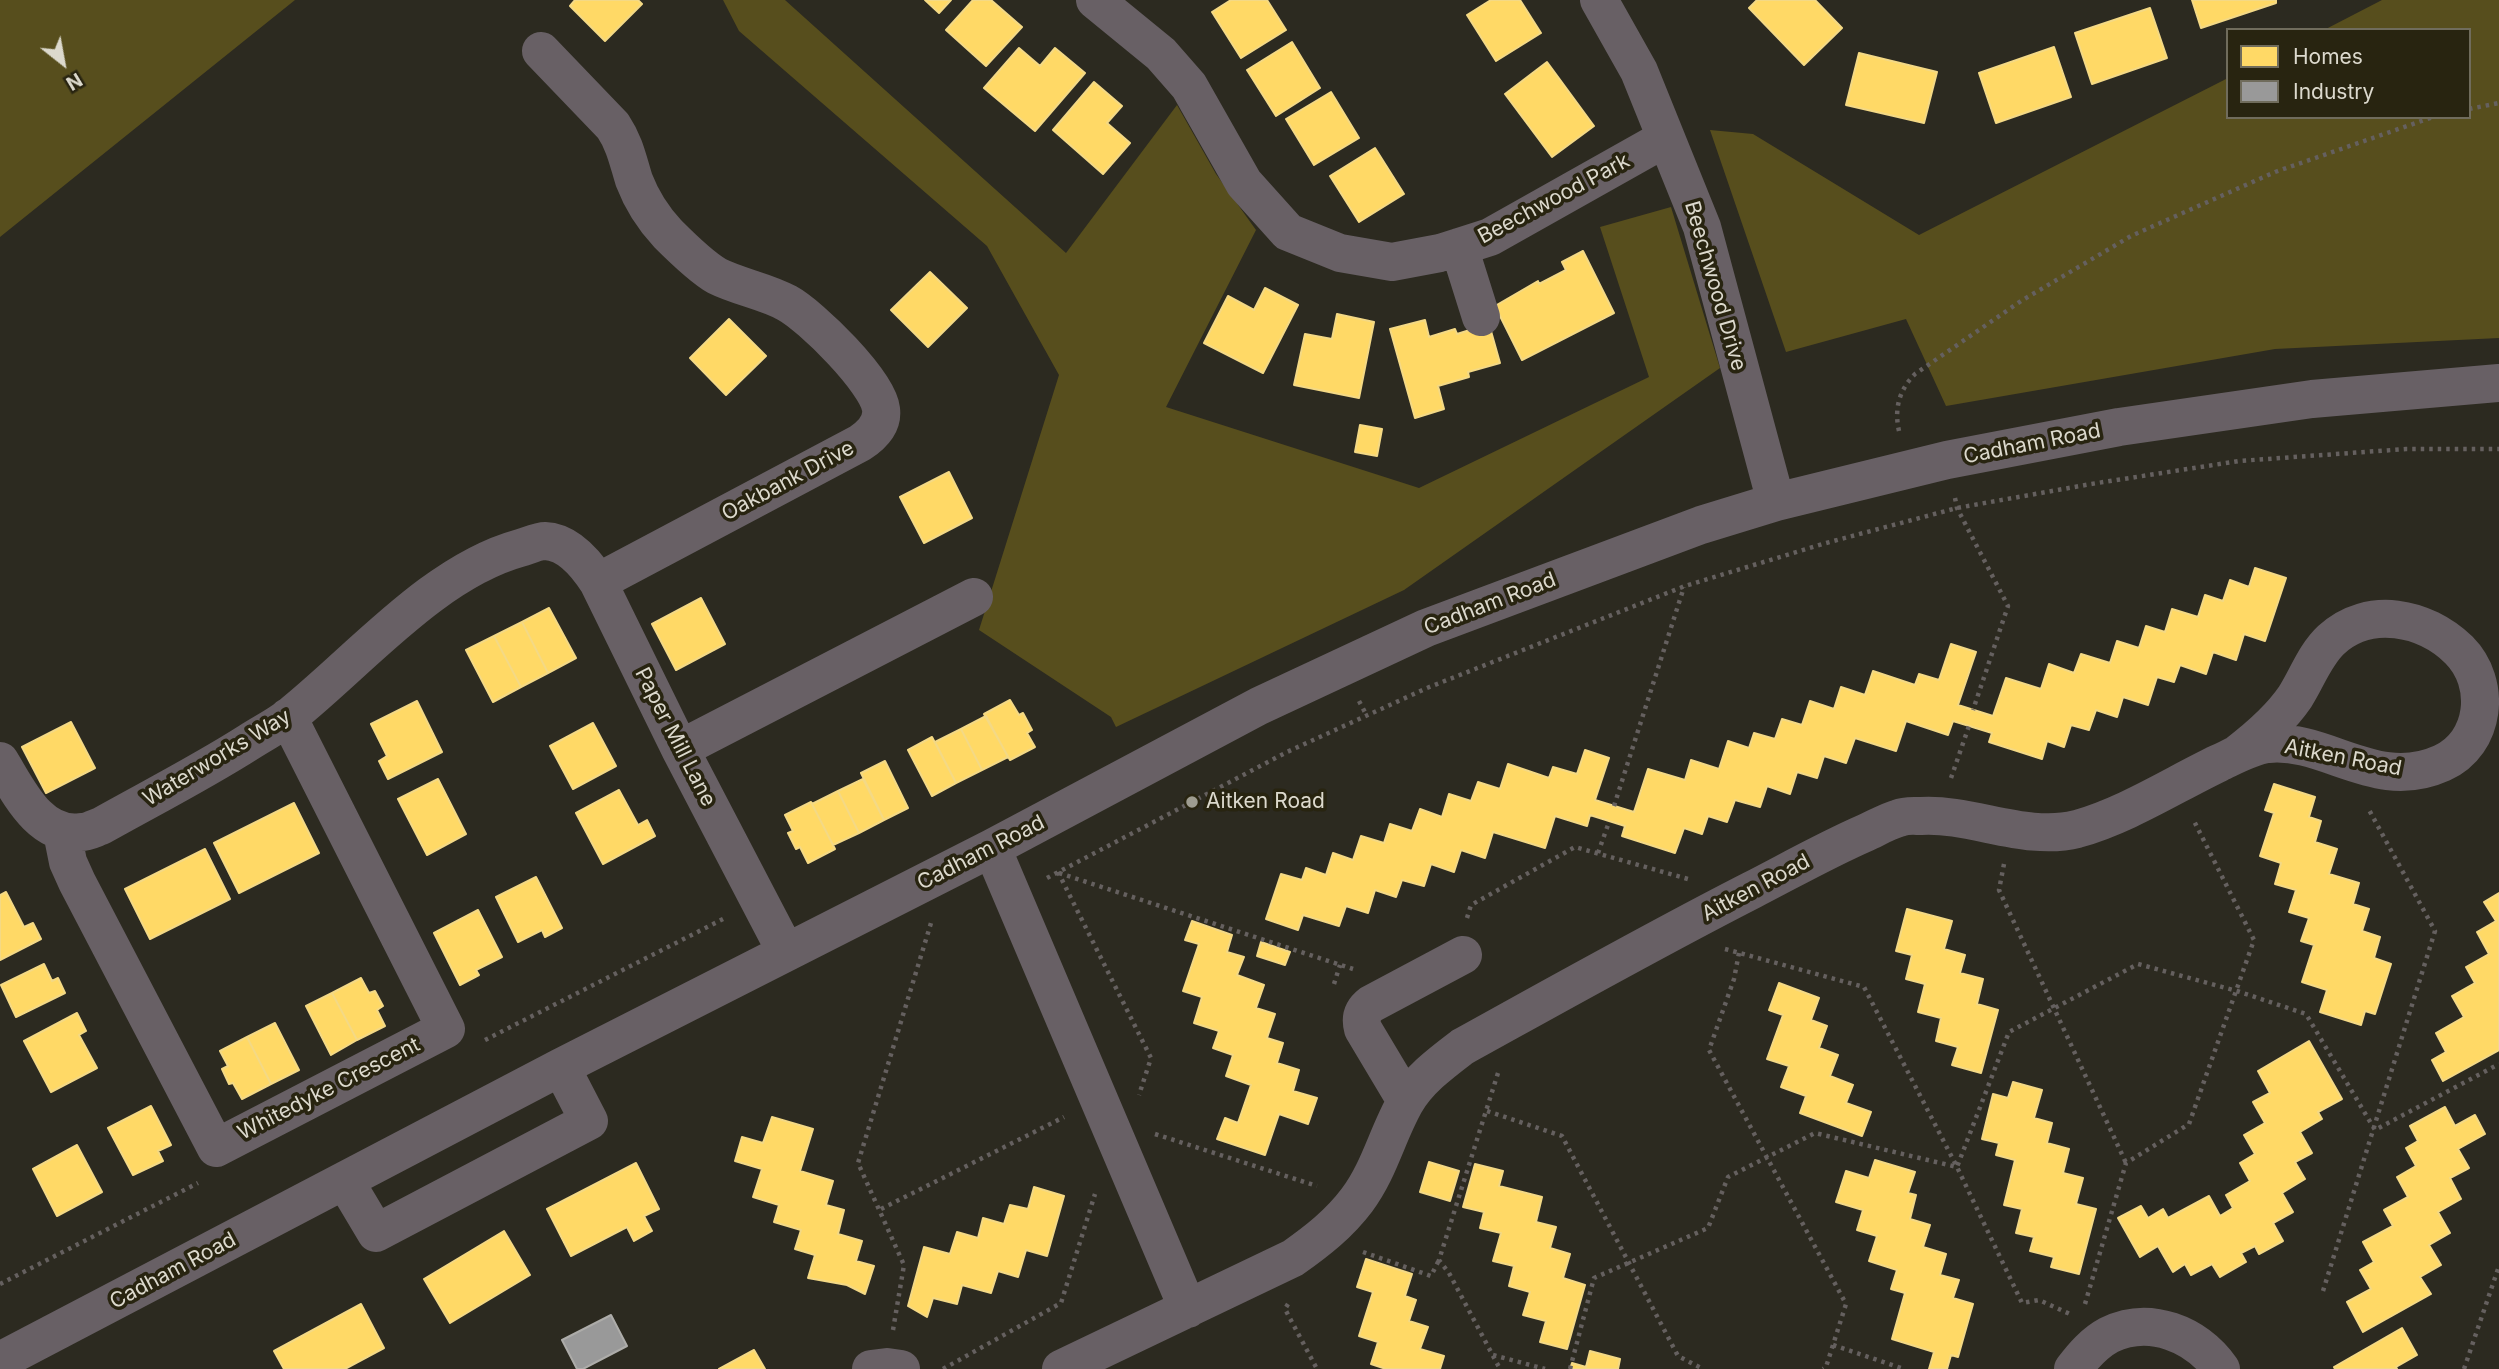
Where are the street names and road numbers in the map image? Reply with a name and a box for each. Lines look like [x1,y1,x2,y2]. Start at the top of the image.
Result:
street label: Beechwood Park [1474,148,1634,250]
street label: Beechwood Drive [1679,198,1751,374]
street label: Cadham Road [1961,418,2103,470]
street label: Oakbank Drive [718,436,858,526]
street label: Cadham Road [1421,567,1559,641]
street label: Paper Mill Lane [629,663,721,811]
street label: Waterworks Way [139,704,295,812]
street label: Aitken Road [2282,734,2404,782]
street label: Cadham Road [913,810,1049,896]
street label: Aitken Road [1698,849,1814,927]
street label: Whitedyke Crescent [234,1032,424,1146]
street label: Cadham Road [106,1227,240,1315]

